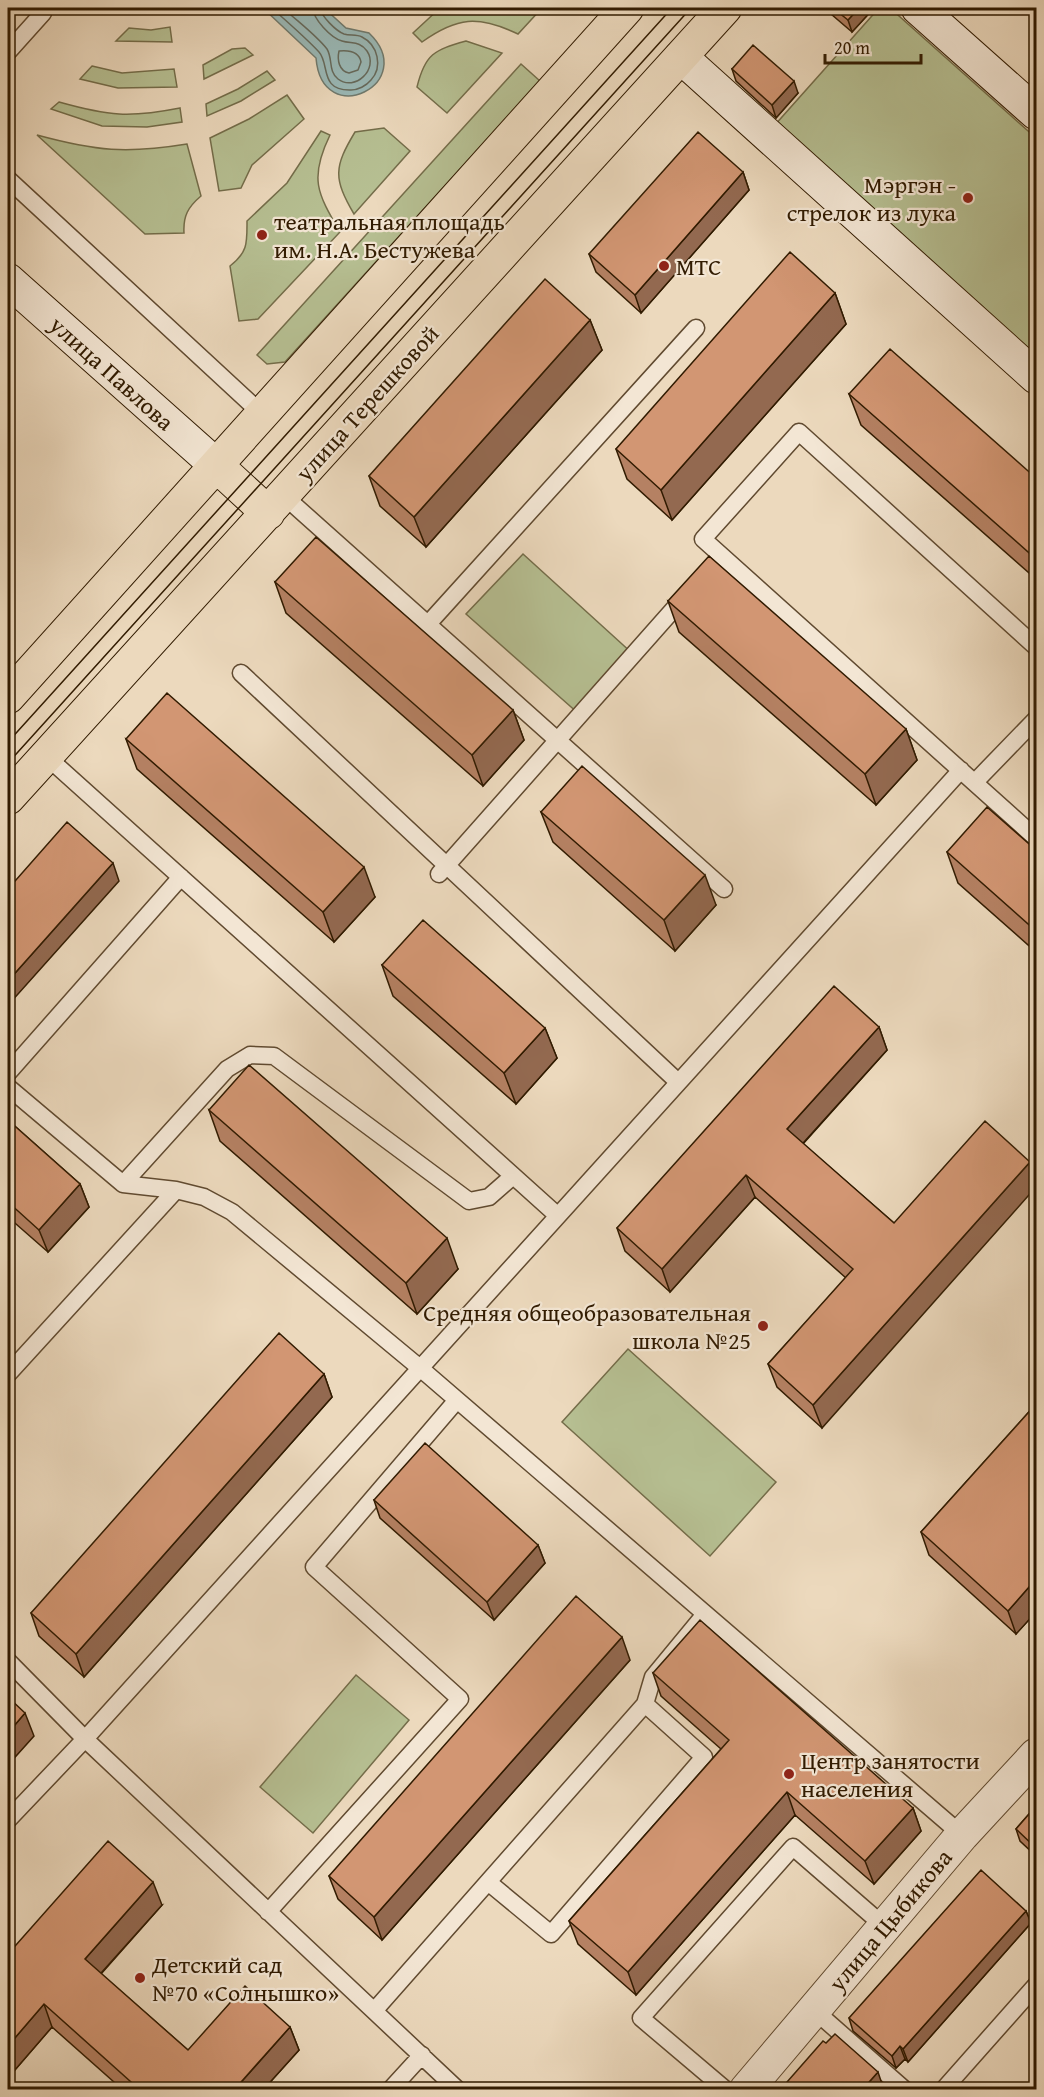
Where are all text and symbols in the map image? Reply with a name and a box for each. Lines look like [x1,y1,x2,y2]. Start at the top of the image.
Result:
scale bar [825,27,921,65]
text: 20 m [834,34,870,61]
place label: Мэргэн - стрелок из лука [787,167,957,230]
marker: Мэргэн - стрелок из лука [961,191,975,205]
place label: театральная площадь им. Н.А. Бестужева [274,204,505,267]
marker: театральная площадь им. Н.А. Бестужева [255,228,269,242]
place label: МТС [676,249,721,284]
marker: МТС [657,259,671,273]
street label: улица Павлова [41,307,183,439]
street label: улица Терешковой [286,317,447,490]
place label: Средняя общеобразовательная школа №25 [423,1295,751,1358]
marker: Средняя общеобразовательная школа №25 [756,1319,770,1333]
place label: Центр занятости населения [801,1743,980,1806]
marker: Центр занятости населения [782,1767,796,1781]
street label: улица Цыбикова [819,1841,961,2000]
place label: Детский сад №70 «Солнышко» [151,1947,339,2010]
marker: Детский сад №70 «Солнышко» [133,1971,147,1985]

